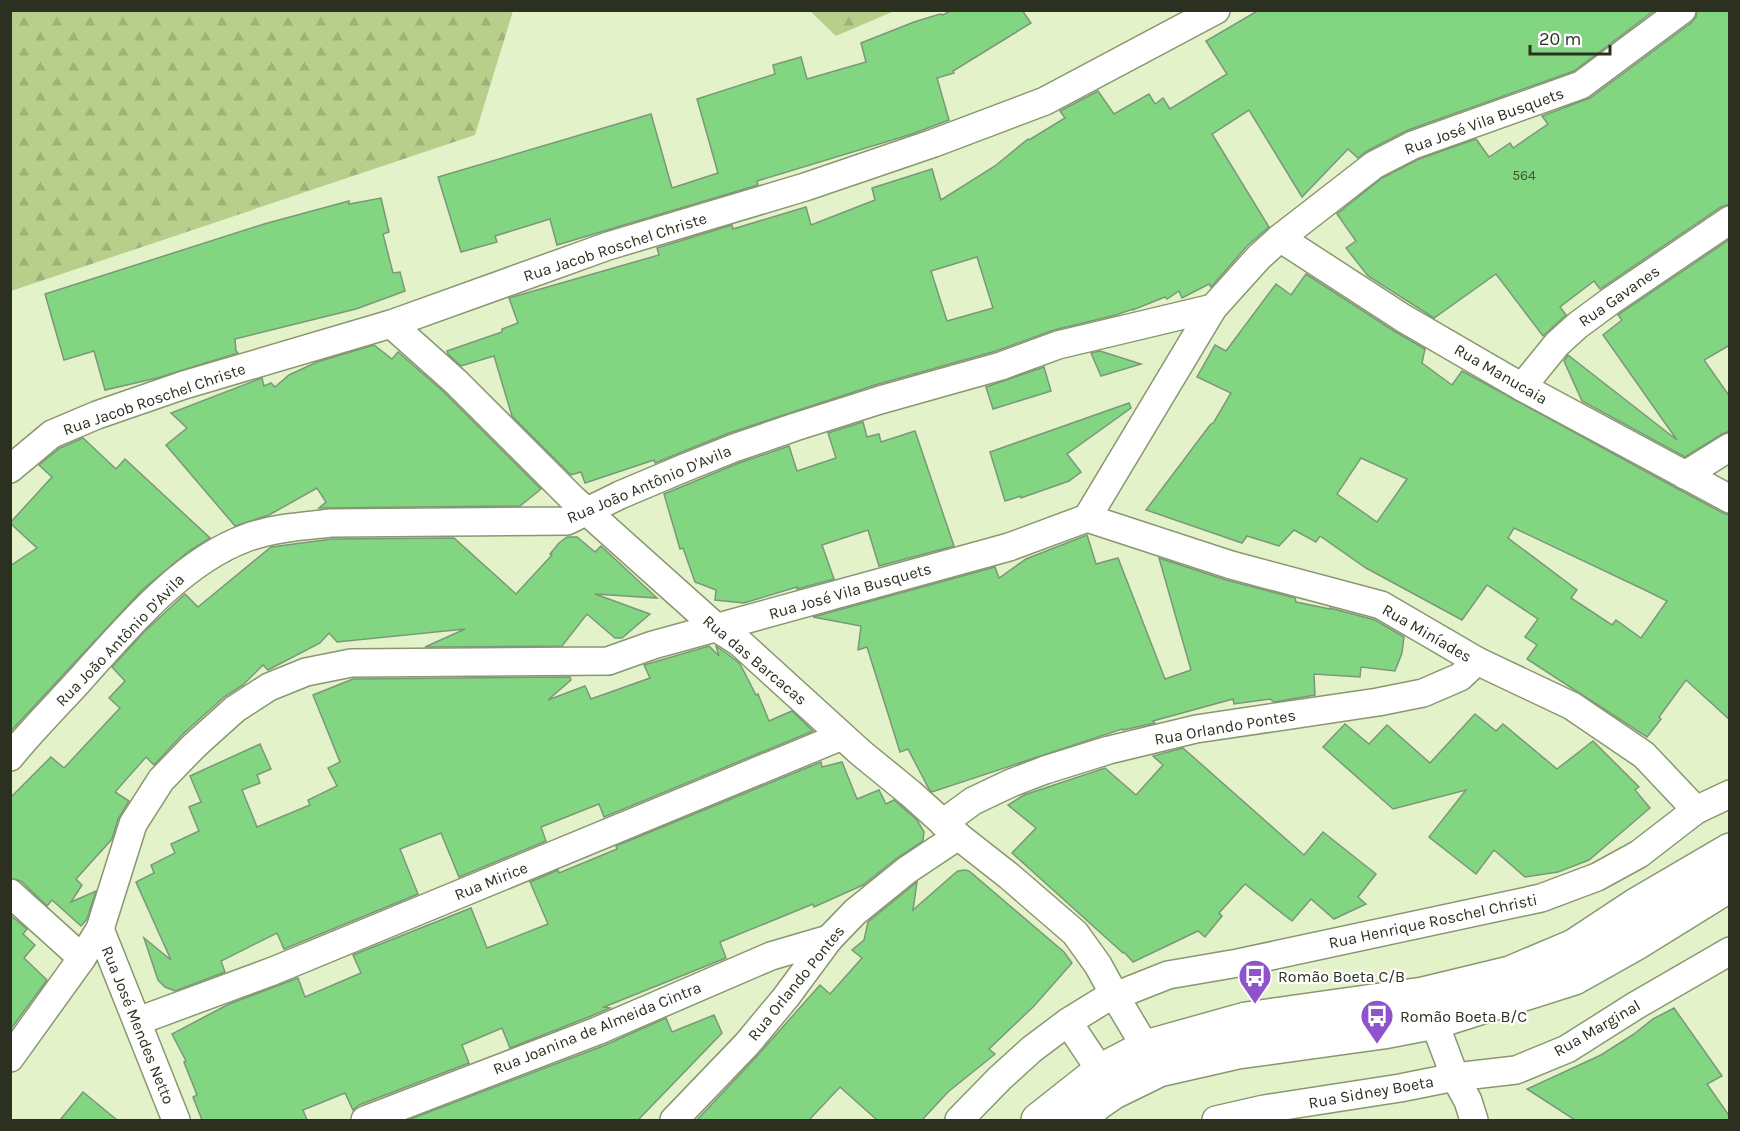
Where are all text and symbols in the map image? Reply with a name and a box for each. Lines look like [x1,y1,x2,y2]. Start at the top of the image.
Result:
scale bar [1530,18,1610,56]
text: 20 m [1539,28,1581,50]
street label: Rua José Vila Busquets [1402,83,1566,159]
house number: 564 [1512,167,1536,184]
street label: Rua Jacob Roschel Christe [521,208,709,286]
street label: Rua Gavanes [1575,261,1663,331]
street label: Rua Manucaia [1451,340,1551,408]
street label: Rua Jacob Roschel Christe [60,359,248,439]
street label: Rua João Antônio D'Avila [564,441,734,527]
street label: Rua José Vila Busquets [766,559,934,623]
street label: Rua João Antônio D'Avila [52,570,188,710]
street label: Rua Miníades [1379,600,1475,666]
street label: Rua das Barcacas [699,611,811,709]
street label: Rua Orlando Pontes [1153,705,1297,749]
street label: Rua Mirice [452,858,530,904]
street label: Rua Henrique Roschel Christi [1327,890,1539,952]
street label: Rua Orlando Pontes [744,921,848,1045]
street label: Rua José Mendes Netto [98,943,178,1107]
bus stop icon: Romão Boeta C/B [1237,958,1273,1005]
place label: Romão Boeta C/B [1278,967,1405,986]
street label: Rua Joanina de Almeida Cintra [490,977,704,1079]
street label: Rua Marginal [1550,996,1644,1060]
bus stop icon: Romão Boeta B/C [1359,998,1395,1045]
place label: Romão Boeta B/C [1400,1007,1527,1026]
street label: Rua Sidney Boeta [1307,1072,1435,1112]

